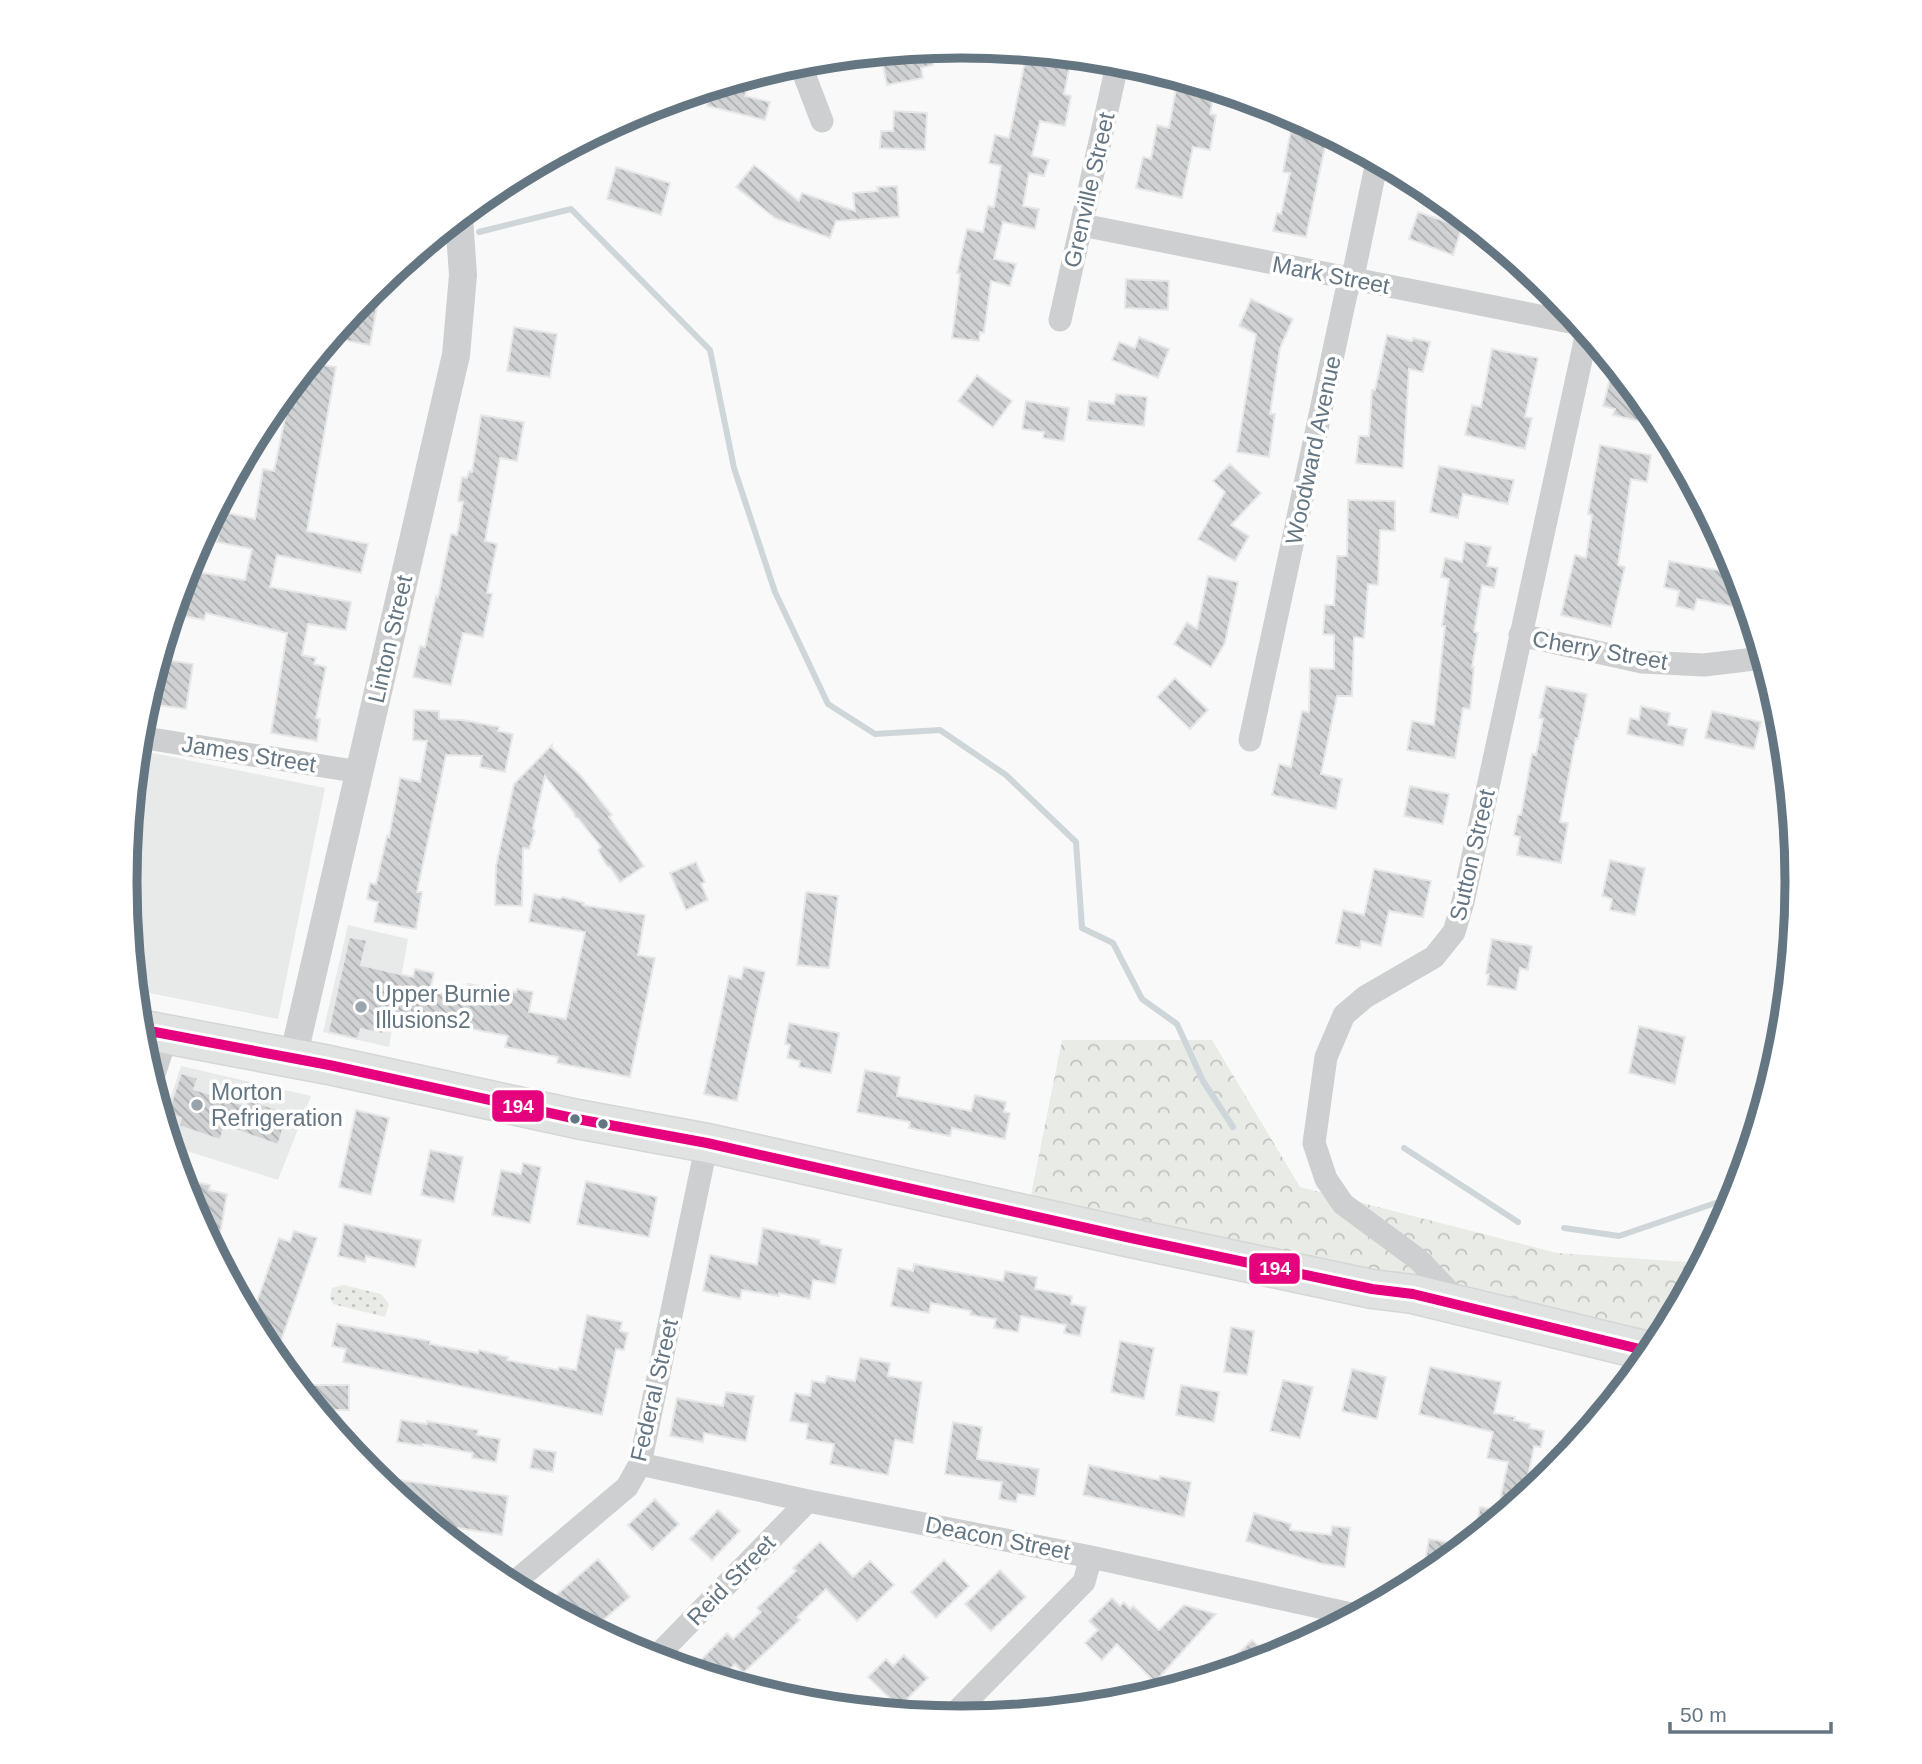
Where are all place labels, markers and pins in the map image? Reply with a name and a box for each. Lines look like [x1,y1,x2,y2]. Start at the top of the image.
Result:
place label: Upper Burnie Illusions2 [375,981,511,1033]
marker: Upper Burnie Illusions2 [353,999,369,1015]
place label: Morton Refrigeration [211,1079,343,1131]
marker: Morton Refrigeration [189,1097,205,1113]
unlabelled marker [568,1112,582,1126]
unlabelled marker [596,1117,610,1131]

